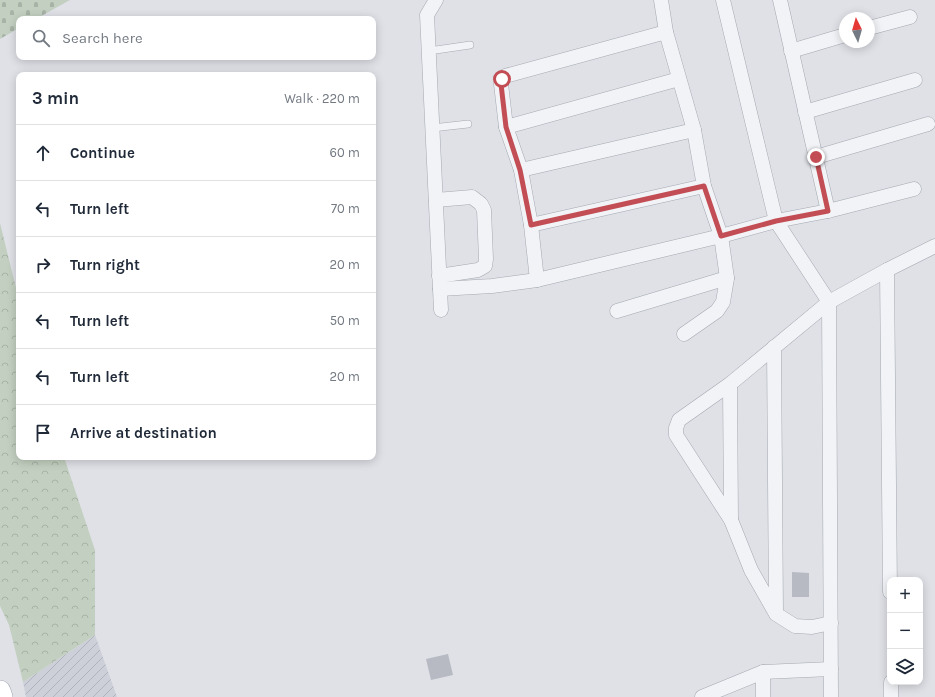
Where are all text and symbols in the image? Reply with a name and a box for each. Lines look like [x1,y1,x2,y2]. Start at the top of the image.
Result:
north arrow [839,12,875,48]
search box [16,16,376,60]
icon: search [30,27,52,49]
text: Search here [62,29,143,47]
route start [493,70,511,88]
text: 3 min [32,88,79,108]
text: Walk · 220 m [284,91,360,106]
icon: ahead [32,142,54,164]
text: Continue [70,144,135,162]
text: 60 m [330,145,360,160]
route end [807,148,825,166]
icon: left [32,198,54,220]
text: Turn left [70,200,129,218]
text: 70 m [331,201,360,216]
icon: right [32,254,54,276]
text: Turn right [70,256,140,274]
text: 20 m [330,257,360,272]
icon: left [32,310,54,332]
text: Turn left [70,312,129,330]
text: 50 m [330,313,360,328]
icon: left [32,366,54,388]
text: Turn left [70,368,129,386]
text: 20 m [330,369,360,384]
icon: arrive [32,422,54,444]
text: Arrive at destination [70,424,217,442]
map controls [887,577,923,685]
button: + [887,577,923,613]
button: − [887,613,923,649]
button: layers [887,649,923,685]

